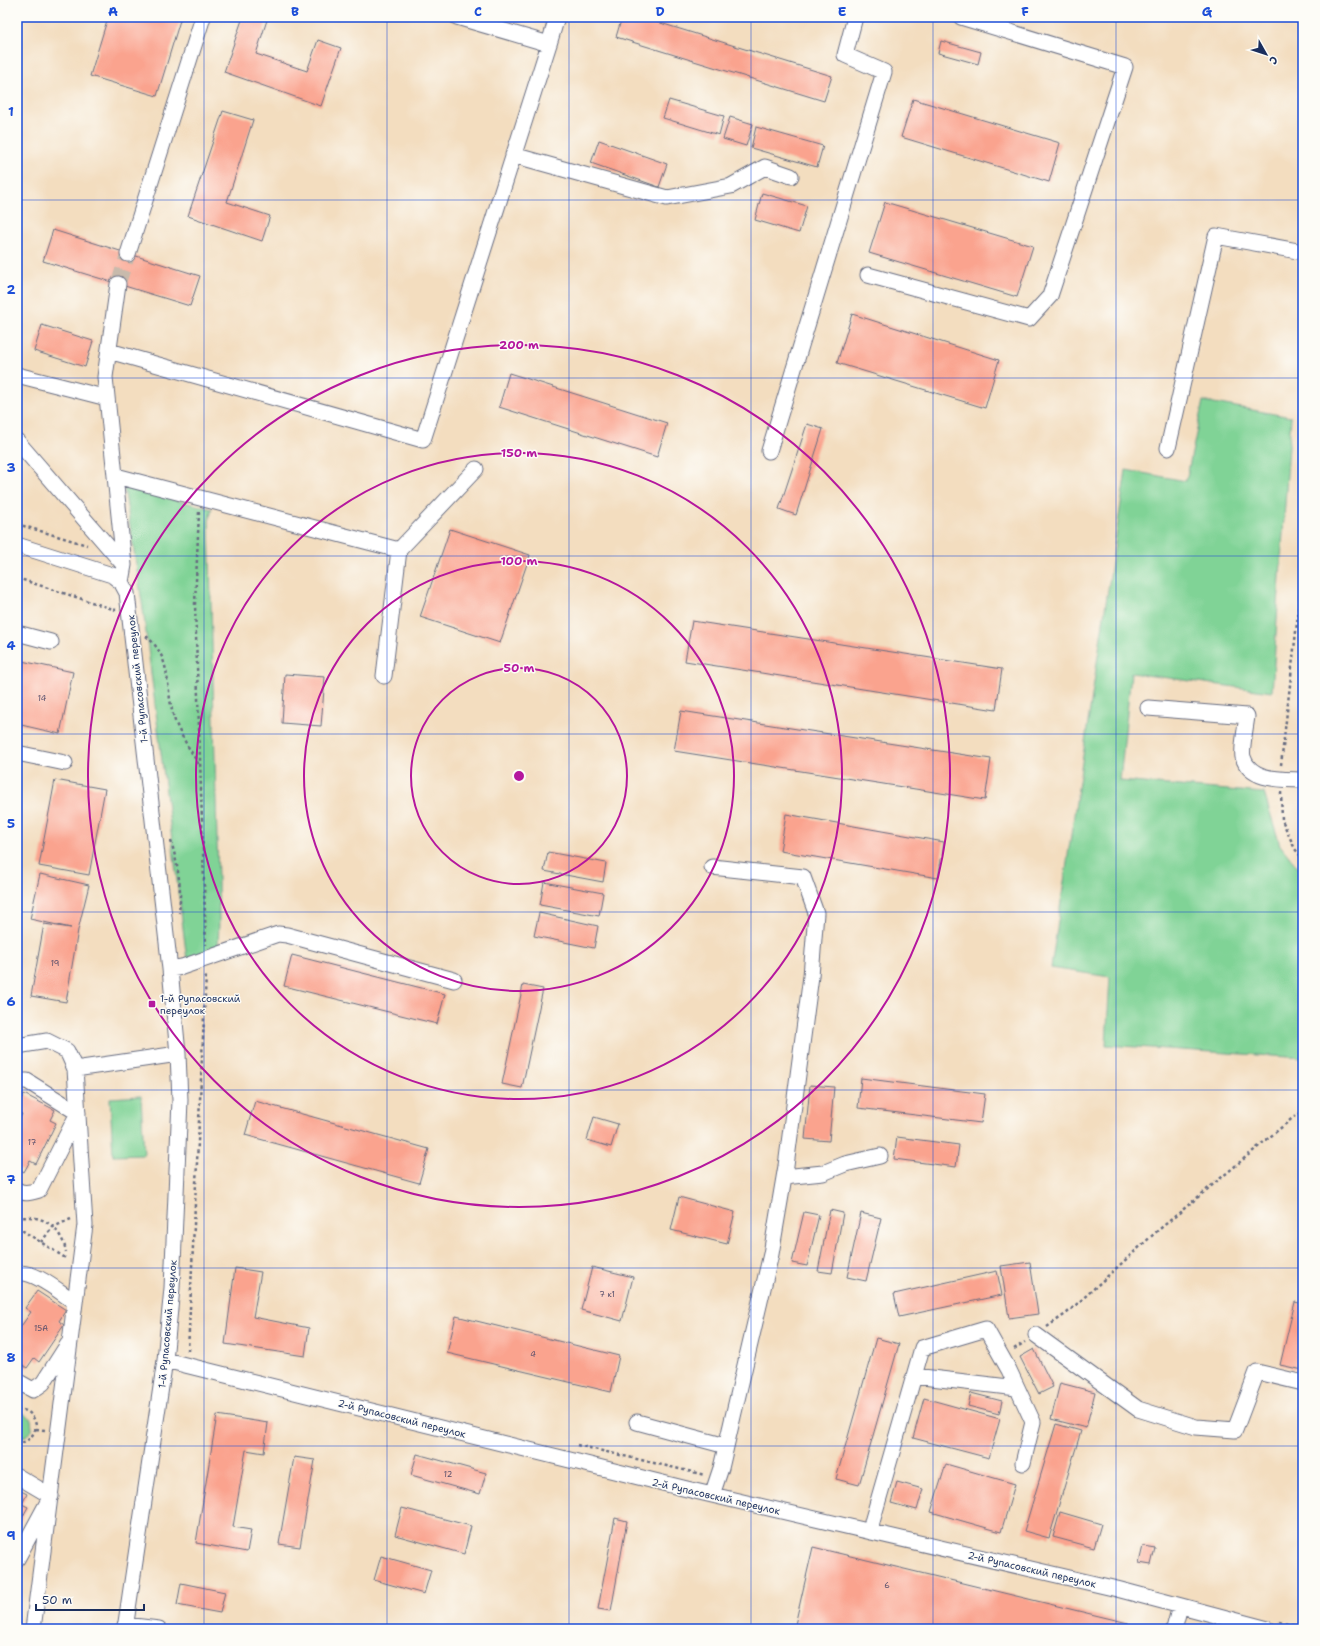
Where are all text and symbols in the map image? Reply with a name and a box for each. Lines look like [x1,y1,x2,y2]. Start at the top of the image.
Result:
text: A [108,3,118,20]
text: B [291,3,299,20]
text: C [474,3,482,20]
text: D [655,3,665,20]
text: E [838,3,847,20]
text: F [1021,3,1029,20]
text: G [1202,3,1213,20]
north arrow [1246,34,1286,74]
text: С [1265,53,1281,68]
text: 1 [8,103,14,120]
text: 2 [6,281,16,298]
text: 200 m [499,337,539,353]
text: 150 m [501,445,537,461]
text: 3 [6,459,16,476]
text: 100 m [501,553,538,569]
street label: 1-й Рупасовский переулок [124,614,151,744]
text: 4 [6,637,16,654]
text: 50 m [504,660,535,676]
house number: 14 [38,693,47,704]
centre of rings [512,769,526,783]
text: 5 [7,815,15,832]
house number: 19 [51,958,59,969]
place label: 1-й Рупасовский переулок [160,992,241,1017]
text: 6 [6,993,16,1010]
marker: 1-й Рупасовский переулок [147,999,157,1009]
house number: 17 [28,1137,37,1148]
text: 7 [6,1171,16,1188]
street label: 1-й Рупасовский переулок [155,1259,180,1389]
house number: 7 к1 [599,1289,615,1300]
house number: 15А [34,1323,48,1334]
text: 8 [6,1349,16,1366]
house number: 4 [530,1349,536,1360]
street label: 2-й Рупасовский переулок [337,1396,468,1441]
house number: 12 [444,1469,453,1480]
street label: 2-й Рупасовский переулок [650,1475,782,1518]
text: 9 [6,1527,16,1544]
street label: 2-й Рупасовский переулок [966,1548,1098,1591]
house number: 6 [884,1580,890,1591]
scale bar [36,1586,144,1612]
text: 50 m [42,1592,72,1608]

